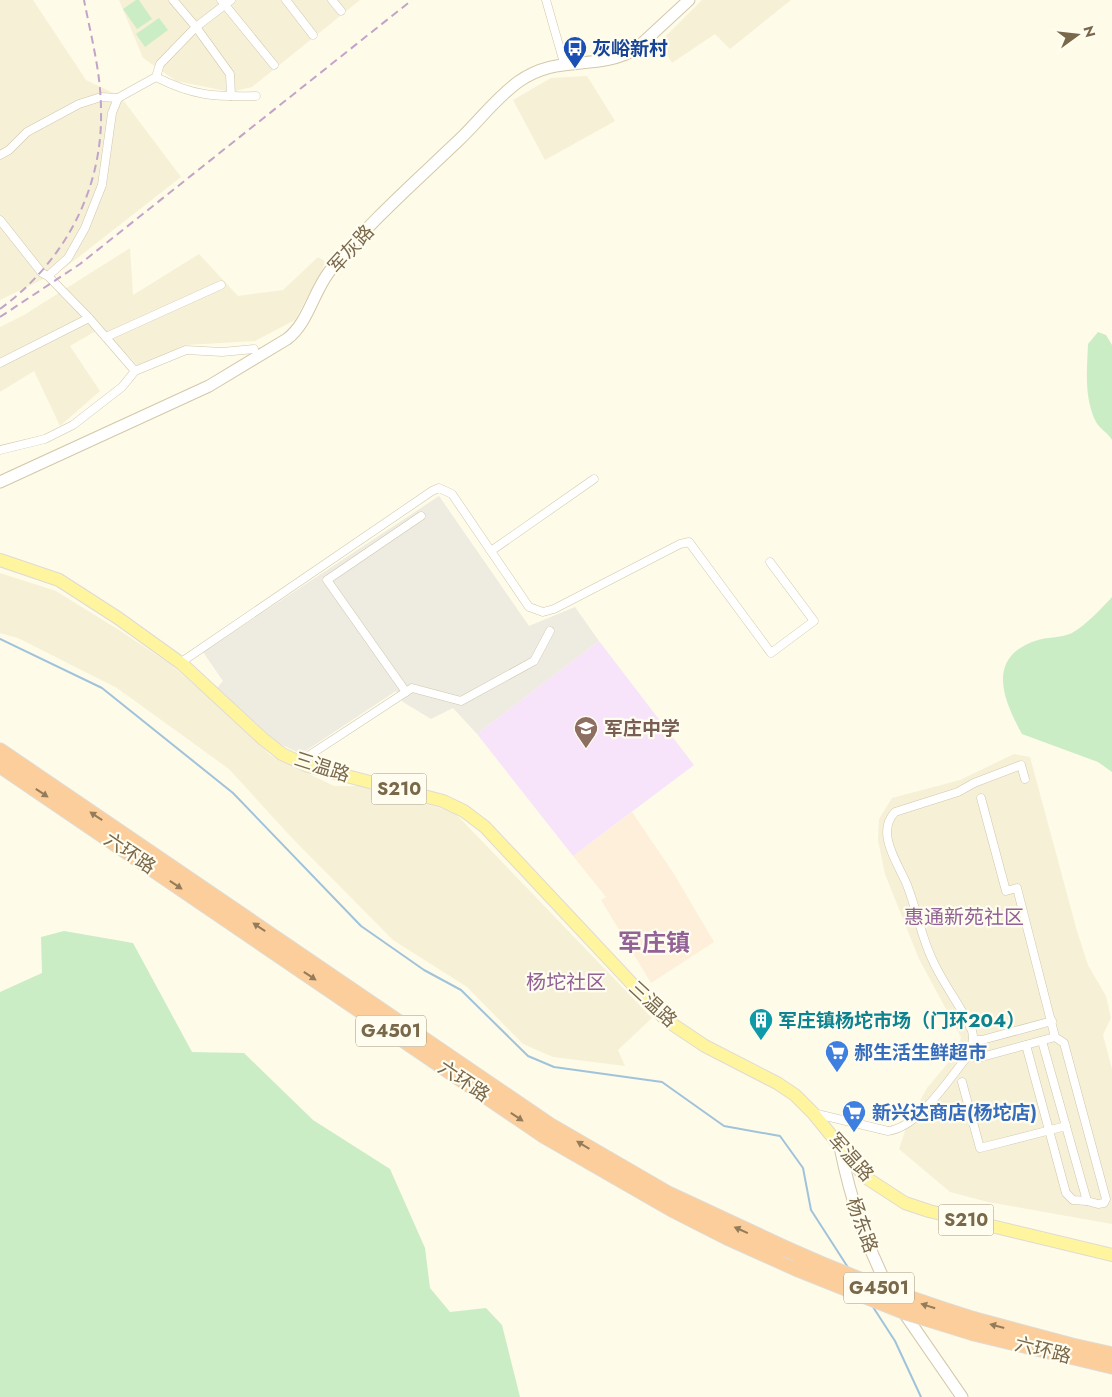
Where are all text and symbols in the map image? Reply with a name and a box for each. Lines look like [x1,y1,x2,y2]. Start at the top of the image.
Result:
north arrow [1052,10,1102,60]
text: N [1078,24,1101,40]
bus stop icon: 灰峪新村 [562,35,588,69]
place label: 灰峪新村 [592,35,668,62]
street label: 军灰路 [322,219,380,279]
school or university icon: 军庄中学 [573,715,599,749]
place label: 军庄中学 [604,715,680,742]
street label: 三温路 [291,745,353,789]
road number: S210 [372,774,426,804]
one-way arrow [35,788,49,798]
one-way arrow [89,811,103,821]
street label: 六环路 [99,826,161,880]
one-way arrow [169,880,183,890]
district label: 惠通新苑社区 [904,903,1024,932]
one-way arrow [252,922,266,932]
district label: 军庄镇 [618,925,690,960]
district label: 杨坨社区 [526,968,606,997]
one-way arrow [304,971,317,981]
street label: 三温路 [623,975,683,1033]
building icon: 军庄镇杨坨市场（门环204） [748,1007,774,1041]
place label: 军庄镇杨坨市场（门环204） [778,1007,1025,1034]
road number: G4501 [356,1016,426,1046]
supermarket icon: 郝生活生鲜超市 [824,1039,850,1073]
place label: 郝生活生鲜超市 [854,1039,987,1066]
street label: 六环路 [433,1054,495,1108]
supermarket icon: 新兴达商店(杨坨店) [841,1099,867,1133]
place label: 新兴达商店(杨坨店) [872,1099,1037,1126]
one-way arrow [510,1112,524,1122]
street label: 军温路 [822,1127,880,1187]
one-way arrow [576,1140,589,1149]
street label: 杨东路 [840,1194,884,1256]
road number: S210 [938,1204,994,1236]
one-way arrow [734,1225,748,1233]
road number: G4501 [844,1273,914,1304]
one-way arrow [921,1301,936,1309]
one-way arrow [989,1321,1004,1329]
street label: 六环路 [1012,1330,1074,1370]

